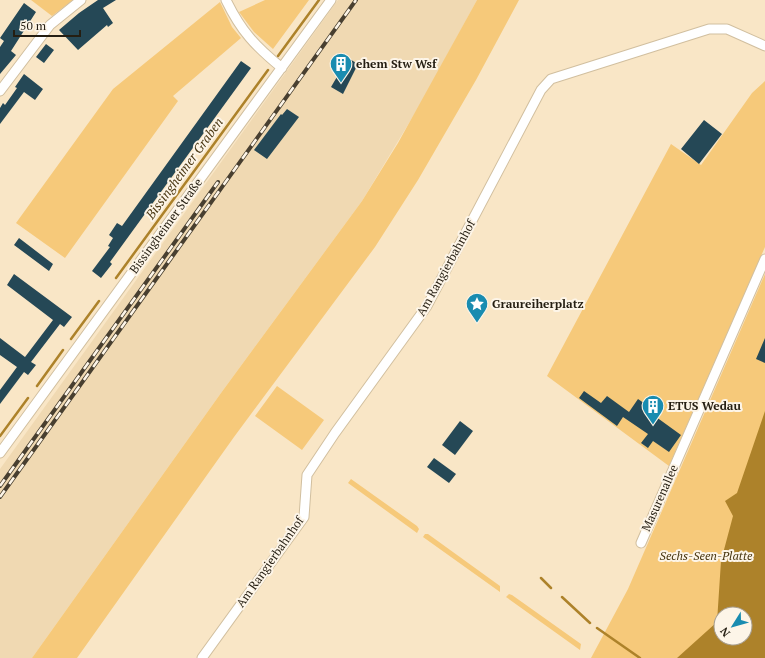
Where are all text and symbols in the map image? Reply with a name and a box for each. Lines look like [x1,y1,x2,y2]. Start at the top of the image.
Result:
scale bar [14,12,80,38]
text: 50 m [20,18,47,33]
building icon: ehem Stw Wsf [328,51,354,84]
place label: ehem Stw Wsf [356,56,438,71]
water label: Bissingheimer Graben [141,114,227,223]
street label: Bissingheimer Straße [126,175,205,276]
street label: Am Rangierbahnhof [413,216,479,318]
place icon: Graureiherplatz [464,291,490,324]
place label: Graureiherplatz [492,296,584,311]
building icon: ETUS Wedau [640,393,666,426]
place label: ETUS Wedau [668,398,742,413]
street label: Masurenallee [638,462,681,534]
street label: Am Rangierbahnhof [233,513,307,610]
park label: Sechs-Seen-Platte [660,548,753,563]
north arrow [713,606,753,646]
text: N [717,624,733,640]

